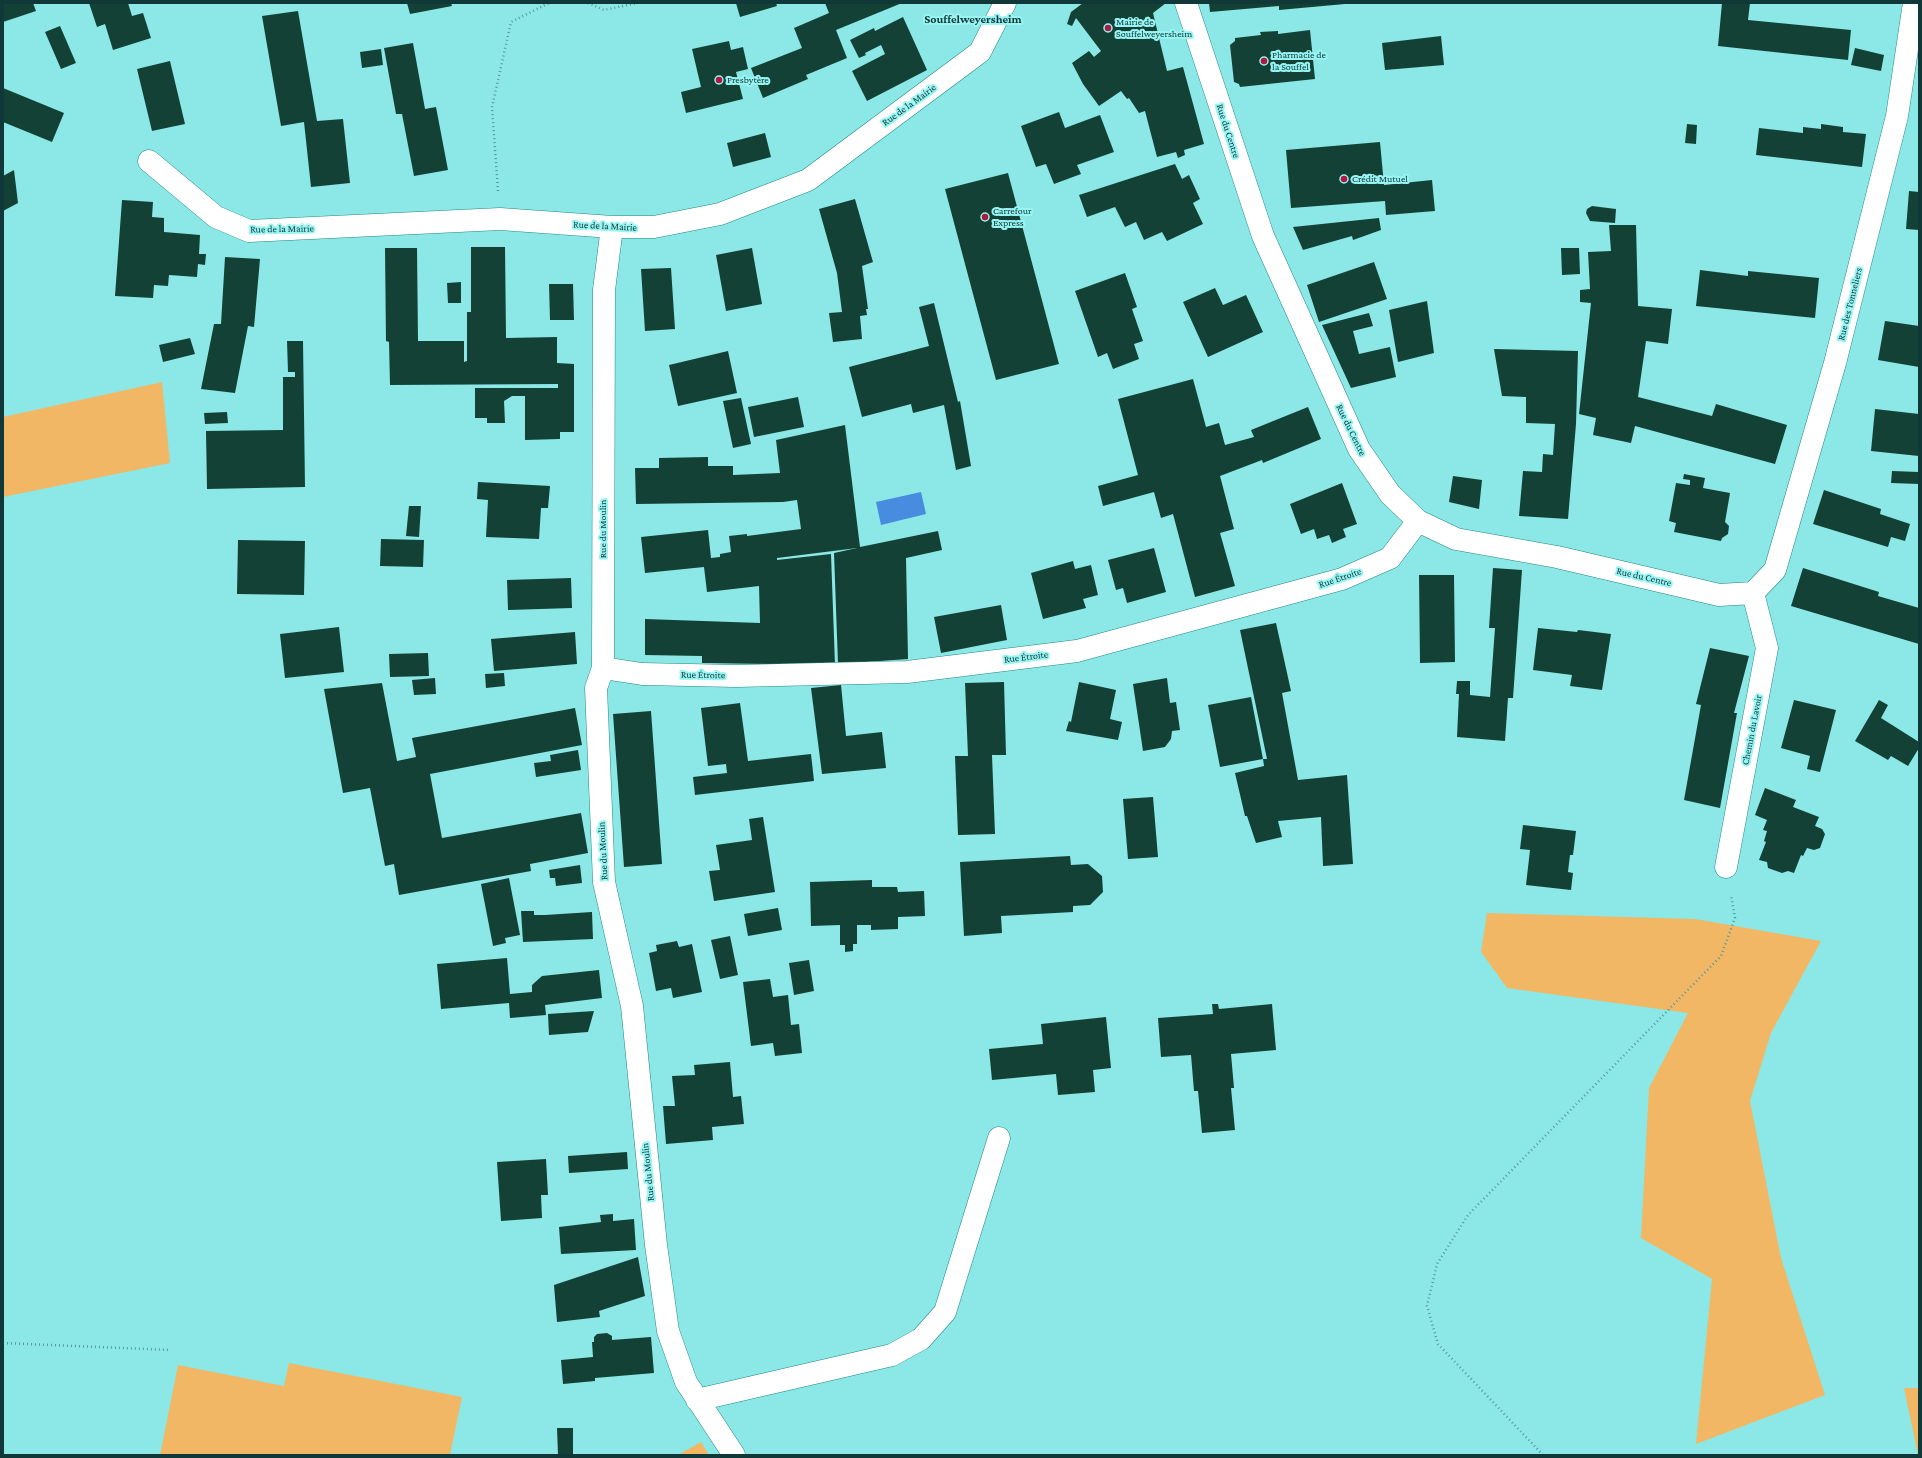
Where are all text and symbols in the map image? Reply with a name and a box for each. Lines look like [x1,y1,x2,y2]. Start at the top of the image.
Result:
district label: Souffelweyersheim [924,12,1022,26]
place label: Mairie de Souffelweyersheim [1116,16,1192,40]
marker: Mairie de Souffelweyersheim [1103,23,1113,33]
place label: Pharmacie de la Souffel [1272,49,1326,72]
marker: Pharmacie de la Souffel [1259,56,1269,66]
place label: Presbytère [727,74,769,86]
marker: Presbytère [714,75,724,85]
street label: Rue de la Mairie [880,81,938,129]
street label: Rue du Centre [1214,102,1242,160]
place label: Crédit Mutuel [1352,173,1408,185]
marker: Crédit Mutuel [1339,174,1349,184]
place label: Carrefour Express [993,205,1031,228]
marker: Carrefour Express [980,212,990,222]
street label: Rue de la Mairie [573,218,637,234]
street label: Rue de la Mairie [250,222,314,236]
street label: Rue des Tonneliers [1835,266,1865,342]
street label: Rue du Centre [1333,402,1369,458]
street label: Rue du Moulin [597,500,609,558]
street label: Rue Étroite [1317,565,1363,591]
street label: Rue du Centre [1615,565,1673,589]
street label: Rue Étroite [1003,648,1049,666]
street label: Rue Étroite [681,669,725,681]
street label: Chemin du Lavoir [1739,694,1765,766]
street label: Rue du Moulin [595,821,611,881]
street label: Rue du Moulin [639,1142,657,1202]

